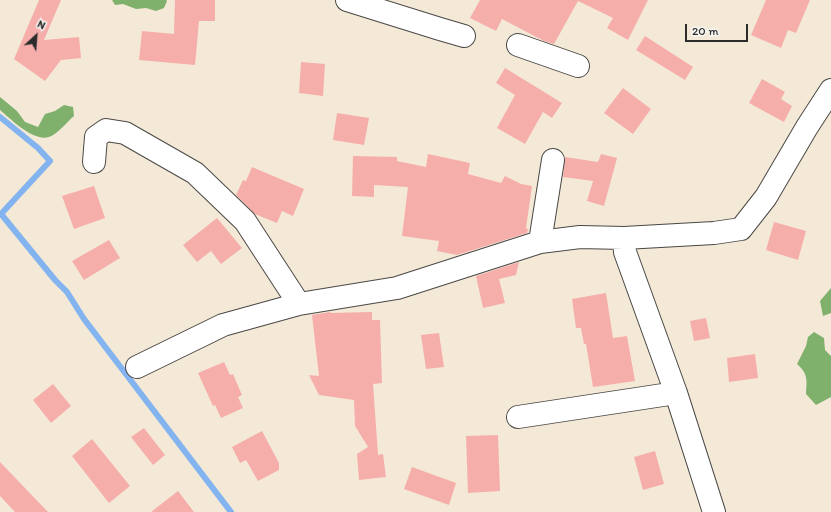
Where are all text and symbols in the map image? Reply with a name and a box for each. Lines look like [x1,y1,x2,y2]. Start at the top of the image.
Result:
north arrow [16,16,56,56]
scale bar [687,16,750,42]
text: N [35,17,48,32]
text: 20 m [692,24,719,38]

